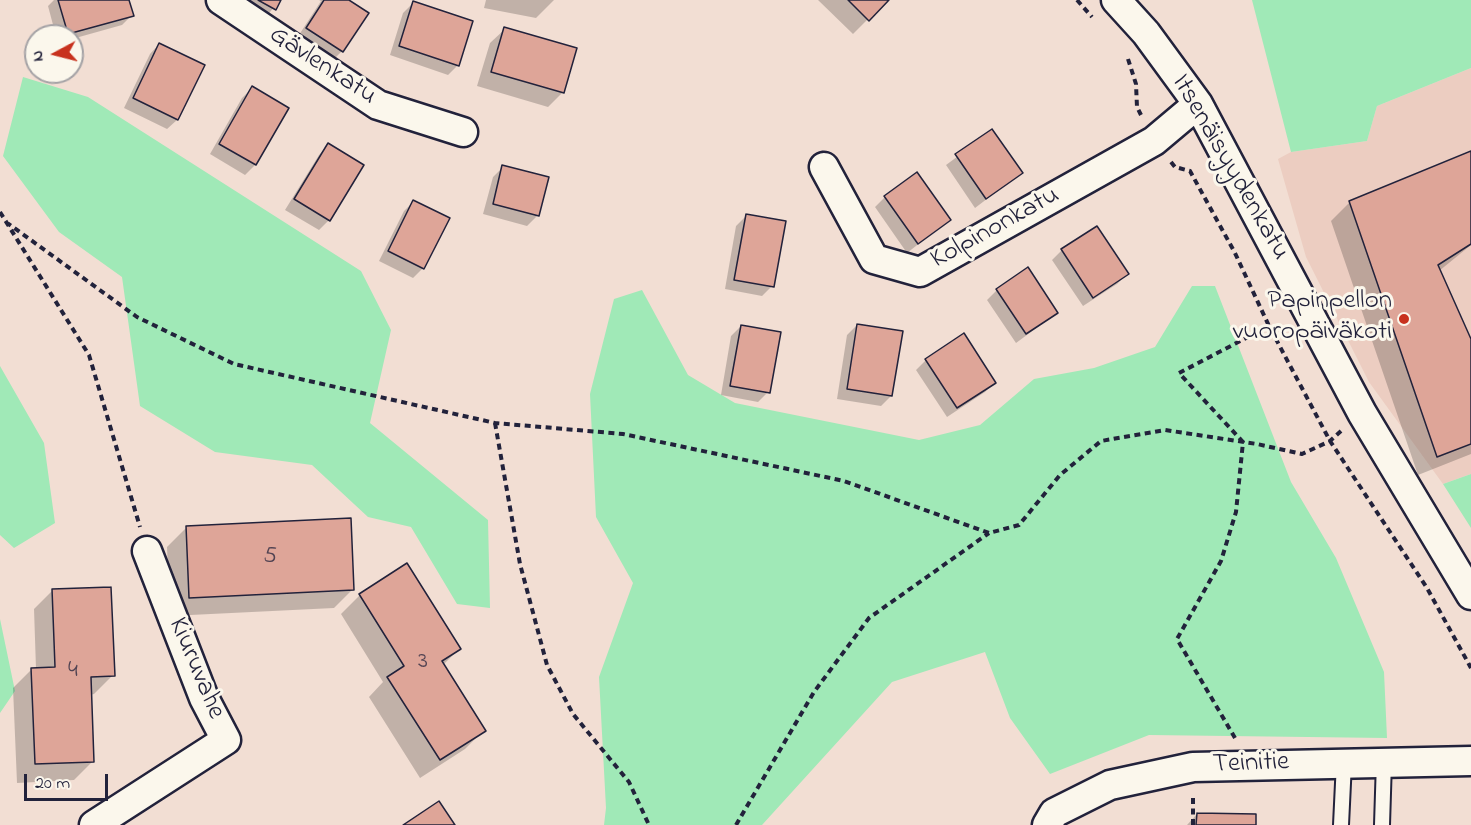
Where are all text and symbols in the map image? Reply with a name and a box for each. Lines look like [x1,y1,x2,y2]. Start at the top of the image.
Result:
street label: Gävlenkatu [262,20,382,114]
north arrow [24,24,84,84]
text: N [26,49,51,63]
street label: Itsenäisyydenkatu [1163,69,1295,267]
street label: Kolpinonkatu [926,180,1066,278]
place label: Papinpellon vuoropäiväkoti [1233,287,1392,350]
marker: Papinpellon vuoropäiväkoti [1397,312,1411,326]
house number: 5 [263,544,277,572]
street label: Kiuruvahe [159,613,231,725]
house number: 3 [418,649,428,677]
house number: 4 [68,658,78,686]
street label: Teinitie [1212,747,1290,783]
scale bar [27,762,111,800]
text: 20 m [35,771,70,797]

